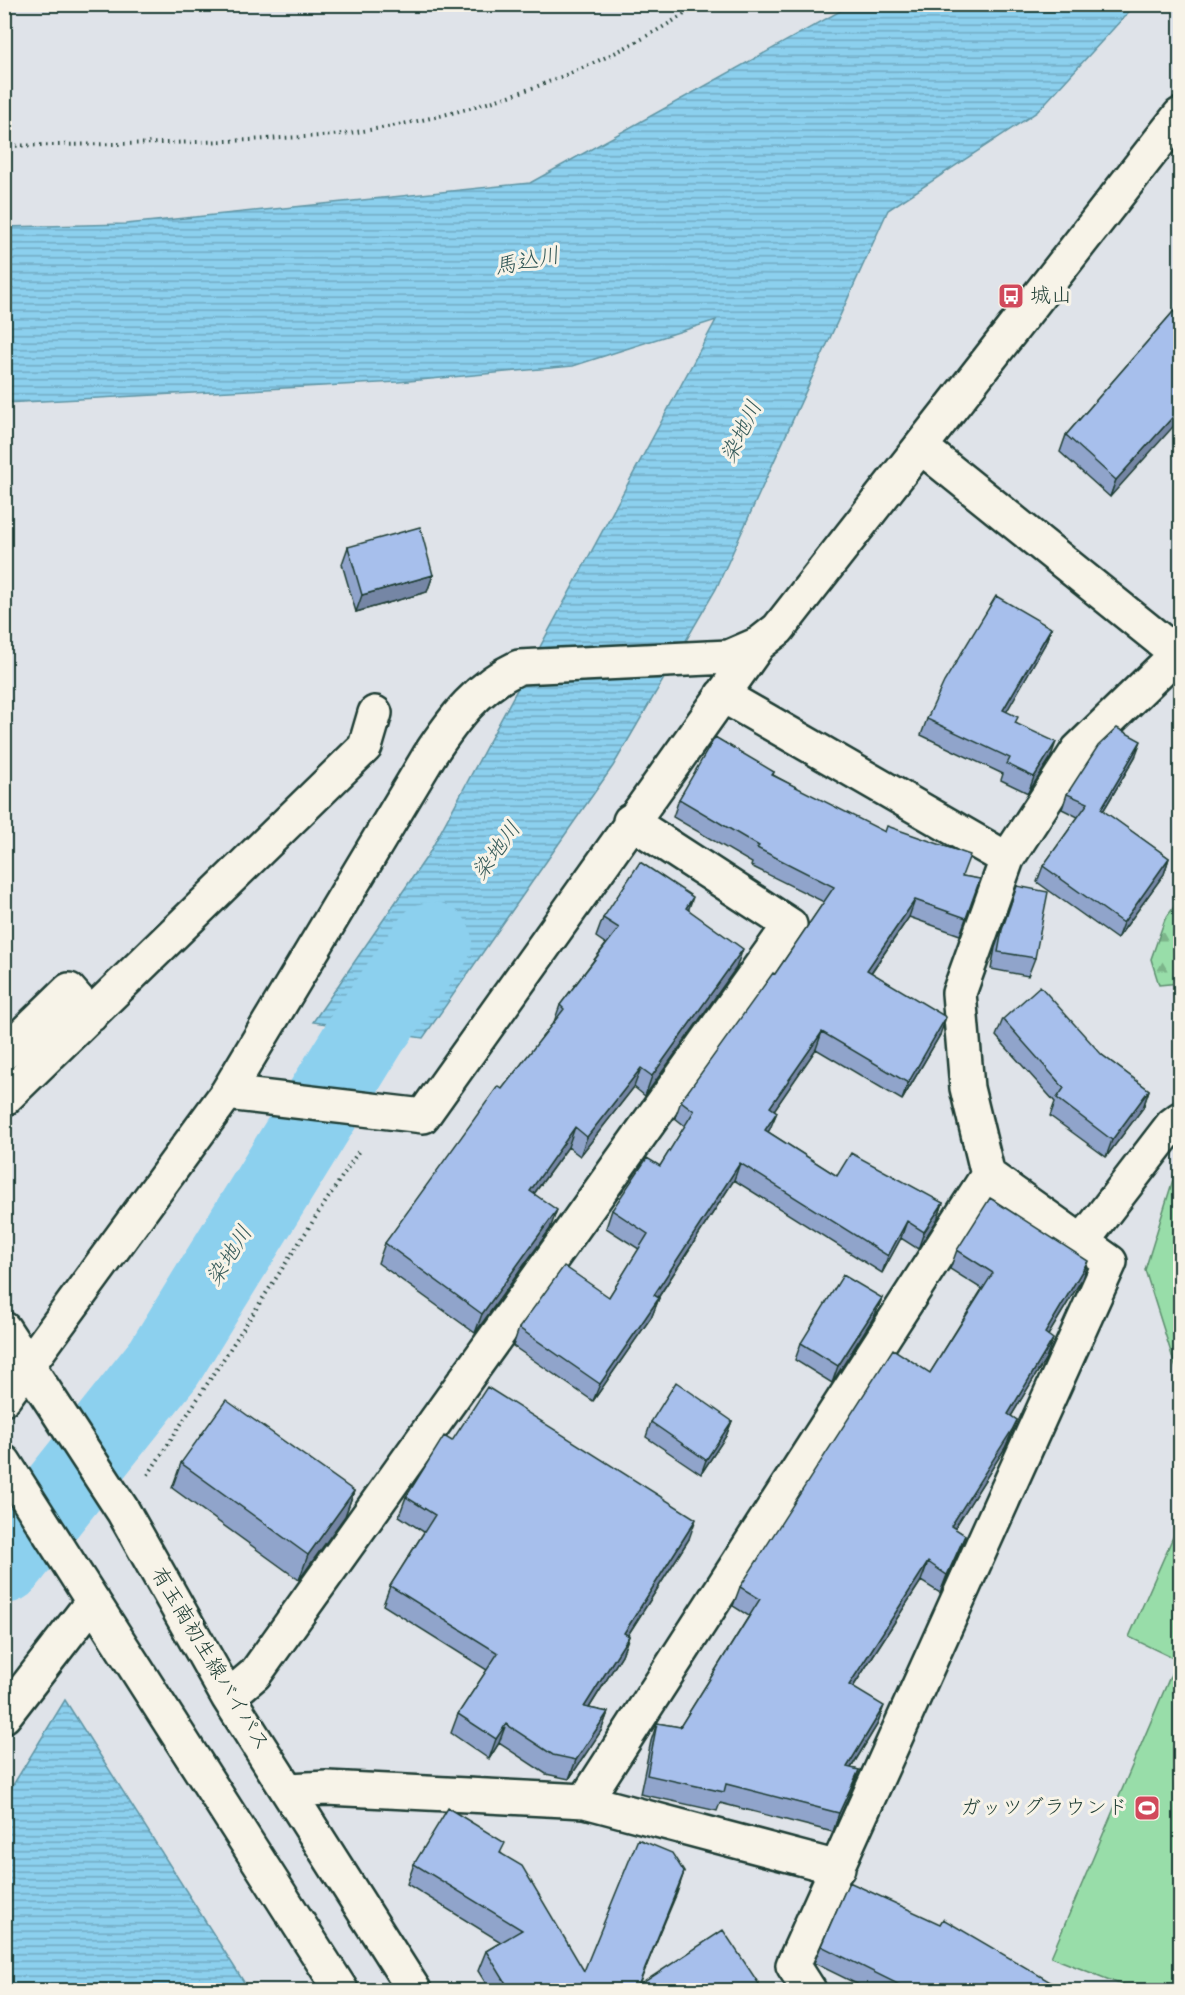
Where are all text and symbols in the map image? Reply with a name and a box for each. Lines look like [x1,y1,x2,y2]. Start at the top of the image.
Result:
water label: 馬込川 [492,242,562,282]
bus stop icon: 城山 [996,281,1026,311]
place label: 城山 [1030,282,1072,310]
water label: 染地川 [715,396,769,468]
water label: 染地川 [466,816,528,886]
water label: 染地川 [201,1221,259,1291]
street label: 有玉南初生線バイパス [144,1562,276,1756]
sports icon: ガッツグラウンド [1132,1793,1162,1823]
place label: ガッツグラウンド [960,1794,1128,1822]

